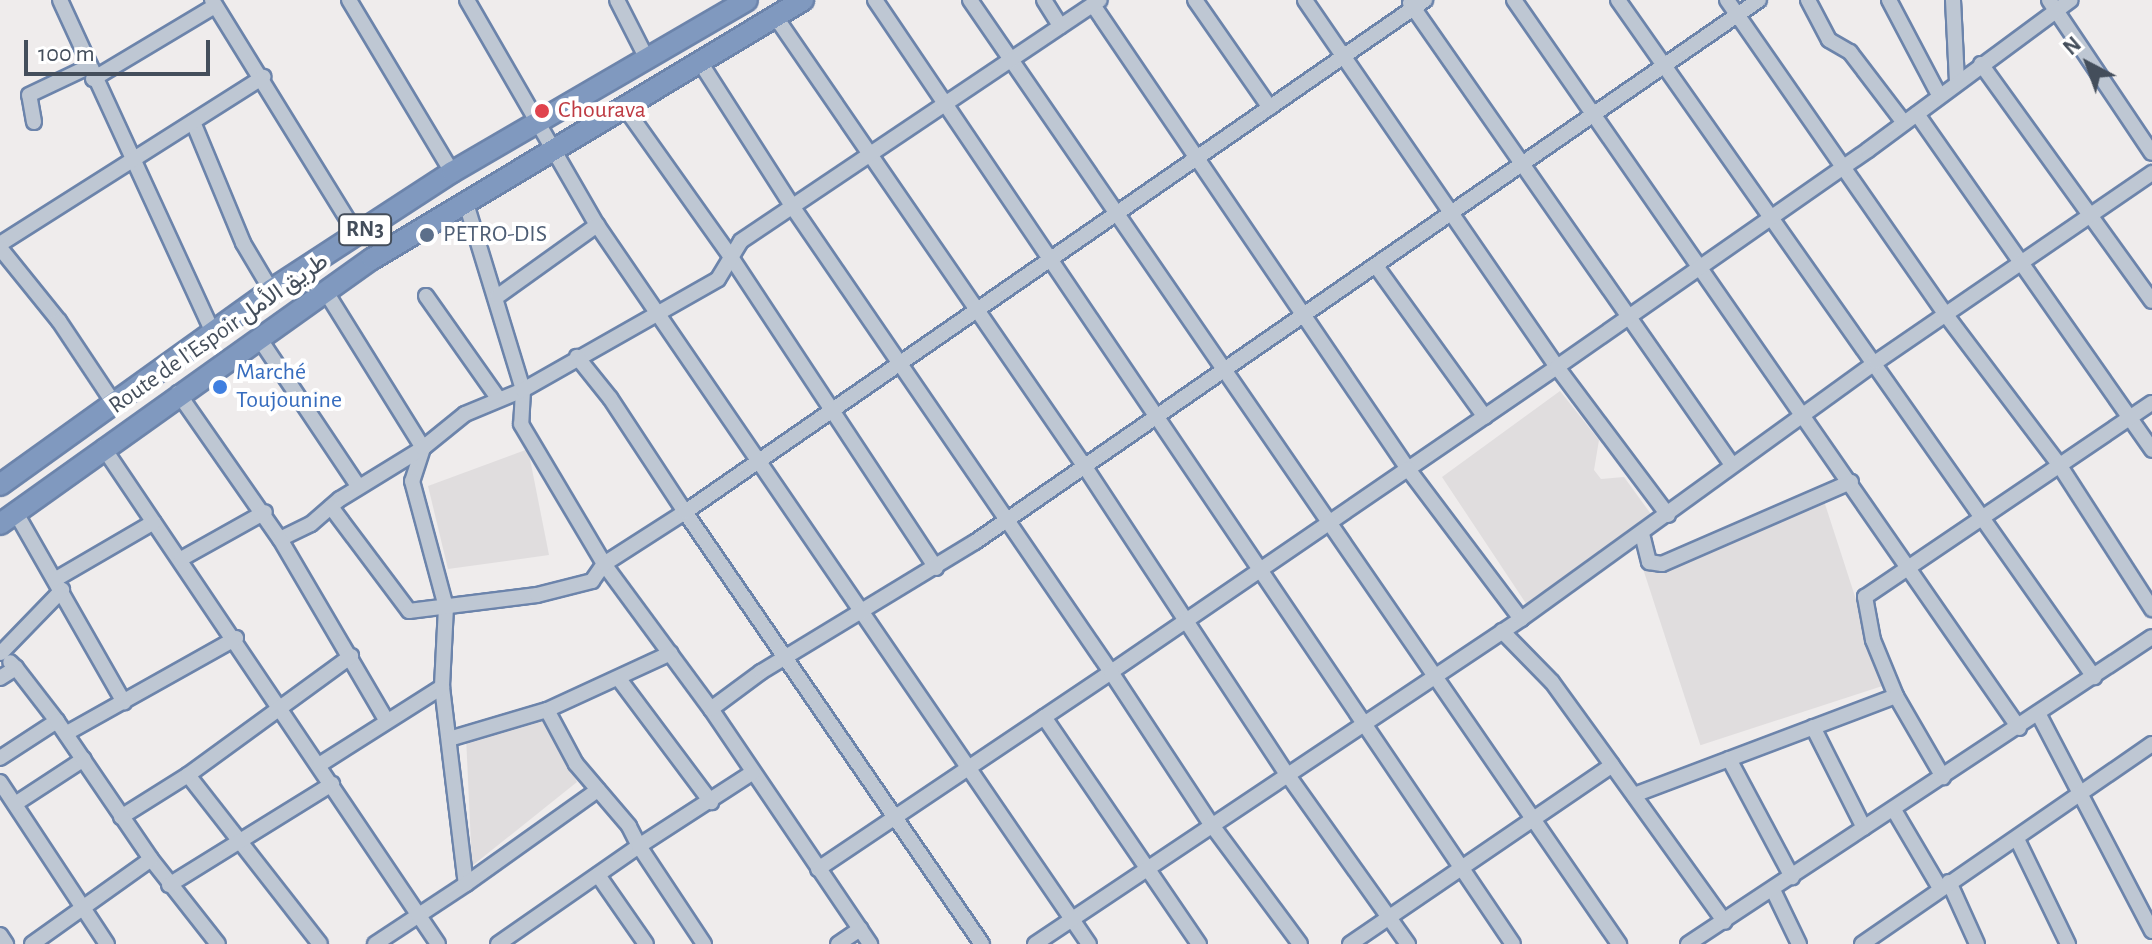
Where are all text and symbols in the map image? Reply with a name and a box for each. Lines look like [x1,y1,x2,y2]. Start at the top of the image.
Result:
scale bar [28,24,214,74]
north arrow [2048,24,2128,104]
text: N [2059,33,2085,59]
text: 100 m [38,42,95,66]
place label: Chourava [558,97,646,125]
marker: Chourava [533,102,551,120]
road number: RN3 [337,212,393,248]
place label: PETRO-DIS [443,221,547,249]
marker: PETRO-DIS [418,226,436,244]
street label: Route de l’Espoir طريق الأمل [104,247,334,421]
place label: Marché Toujounine [236,359,342,415]
marker: Marché Toujounine [211,378,229,396]

